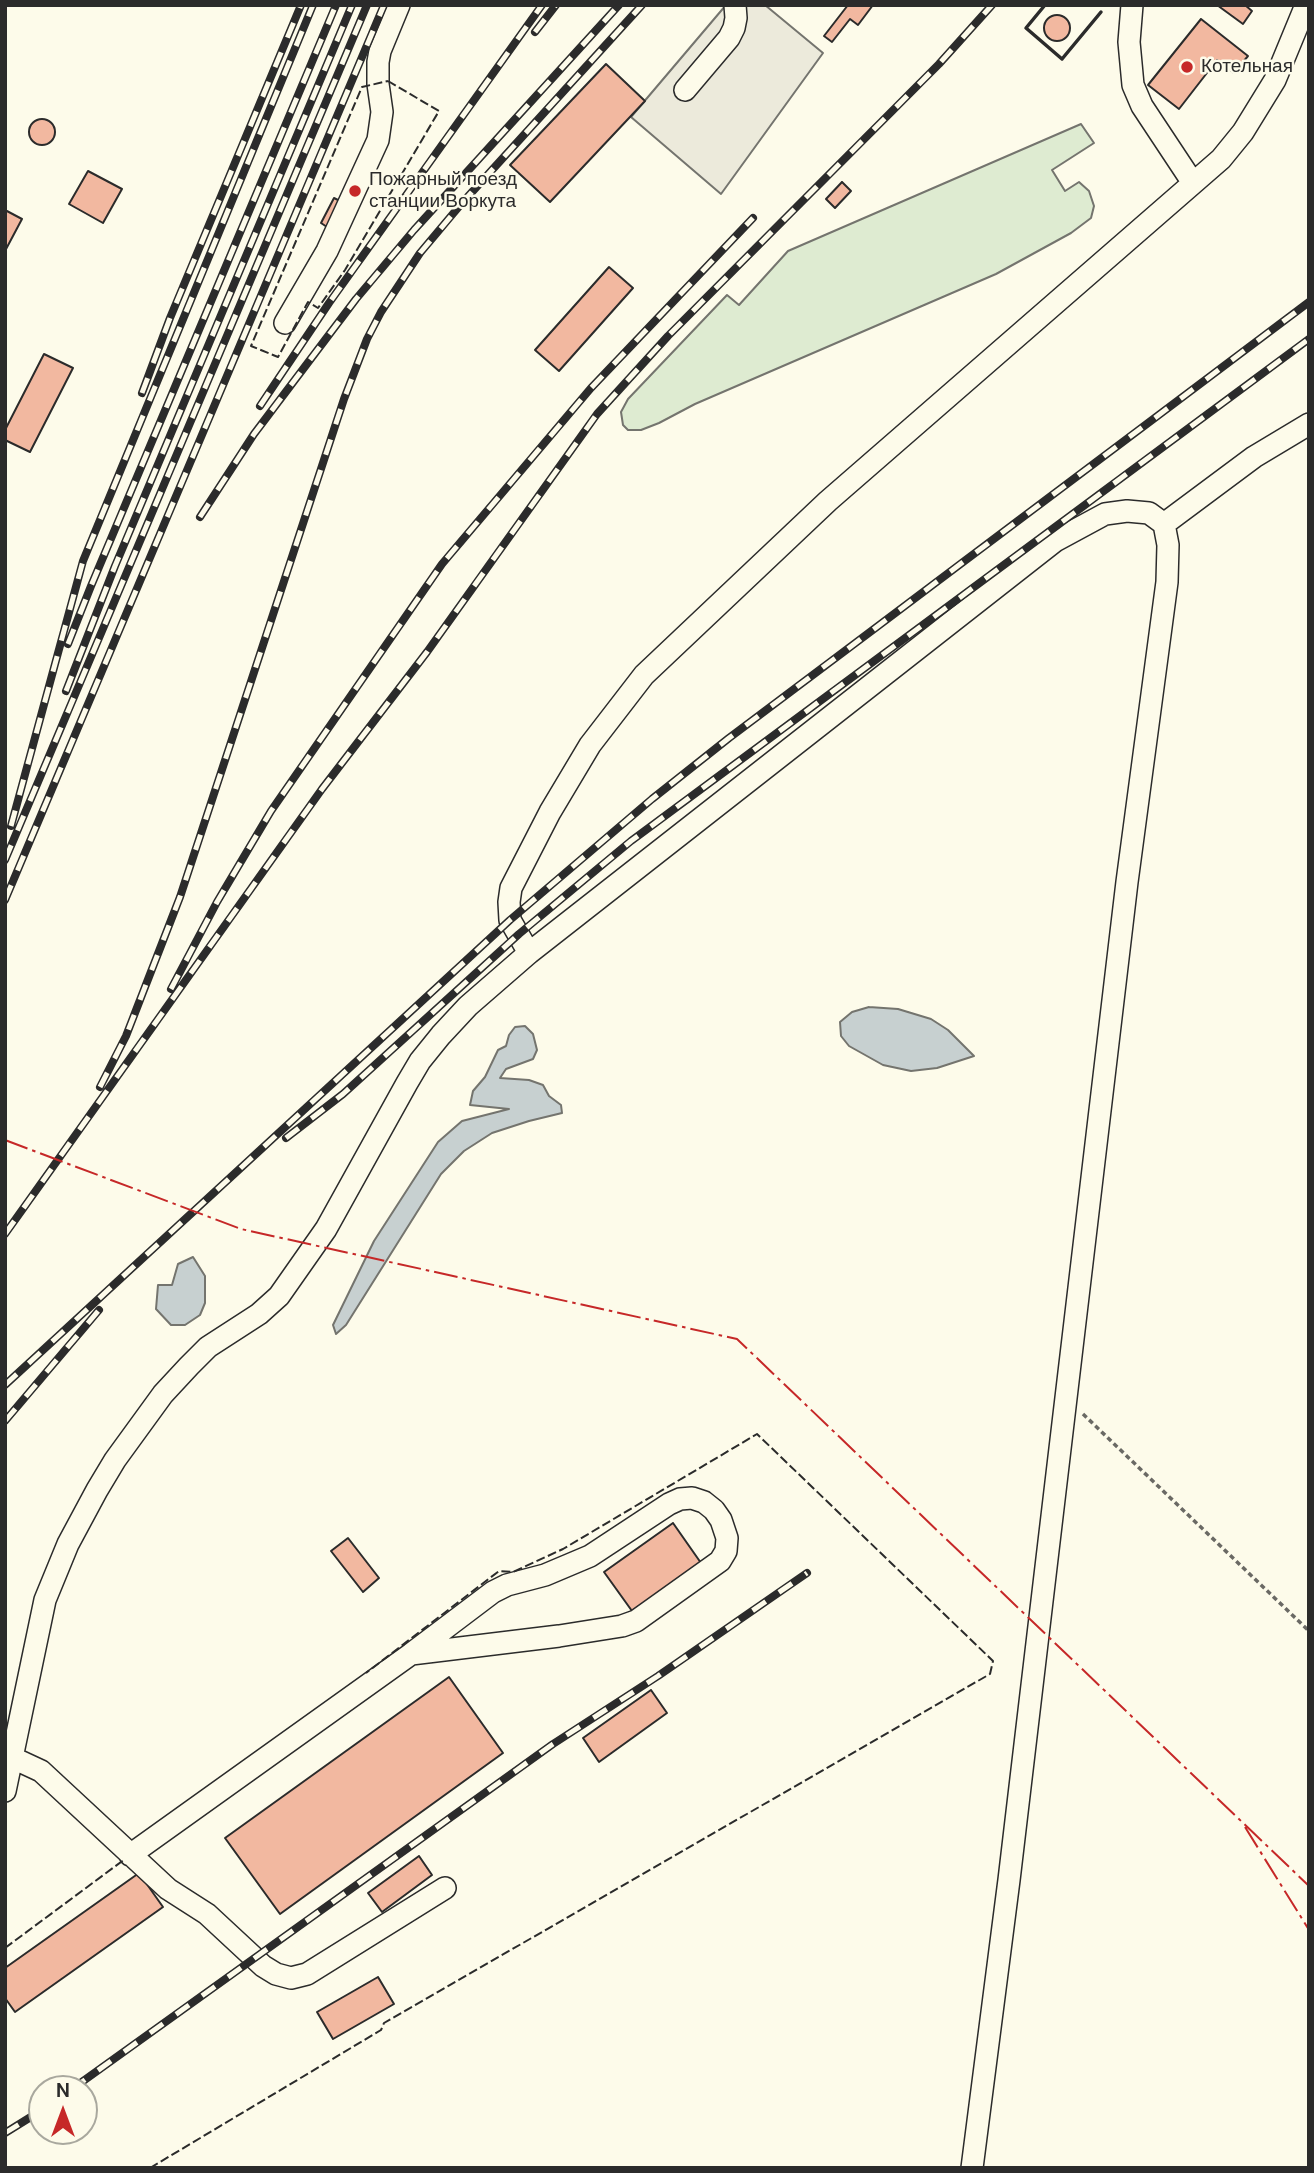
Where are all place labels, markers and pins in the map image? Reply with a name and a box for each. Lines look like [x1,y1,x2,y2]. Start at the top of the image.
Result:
place label: Котельная [1201,56,1293,78]
marker: Котельная [1179,59,1195,75]
place label: Пожарный поезд станции Воркута [369,169,517,213]
marker: Пожарный поезд станции Воркута [347,183,363,199]

